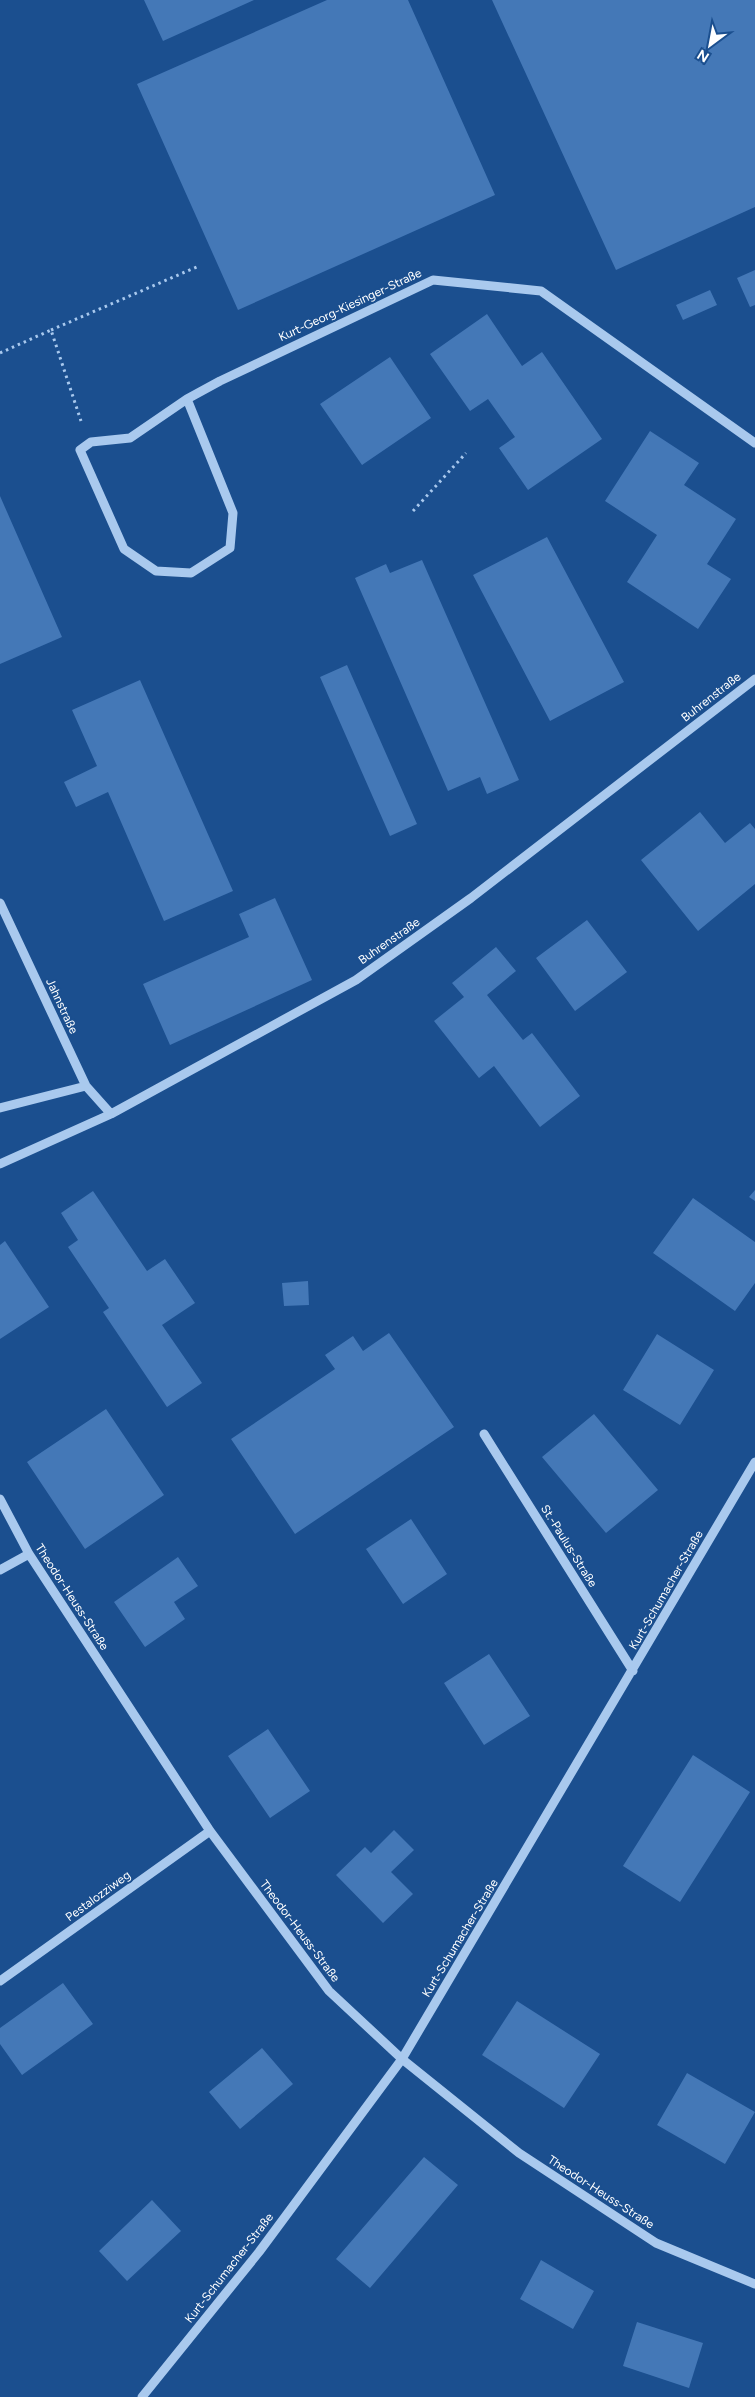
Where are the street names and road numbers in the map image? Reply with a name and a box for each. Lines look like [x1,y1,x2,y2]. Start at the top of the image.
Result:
street label: Kurt-Georg-Kiesinger-Straße [276,265,424,344]
street label: Buhrenstraße [678,669,744,725]
street label: Buhrenstraße [356,914,423,967]
street label: Jahnstraße [43,976,81,1036]
street label: St.-Paulus-Straße [538,1502,600,1590]
street label: Kurt-Schumacher-Straße [626,1527,706,1652]
street label: Theodor-Heuss-Straße [32,1541,112,1653]
street label: Pestalozziweg [63,1868,133,1924]
street label: Kurt-Schumacher-Straße [419,1876,501,2000]
street label: Theodor-Heuss-Straße [257,1877,343,1985]
street label: Theodor-Heuss-Straße [545,2152,657,2232]
street label: Kurt-Schumacher-Straße [182,2210,276,2326]

